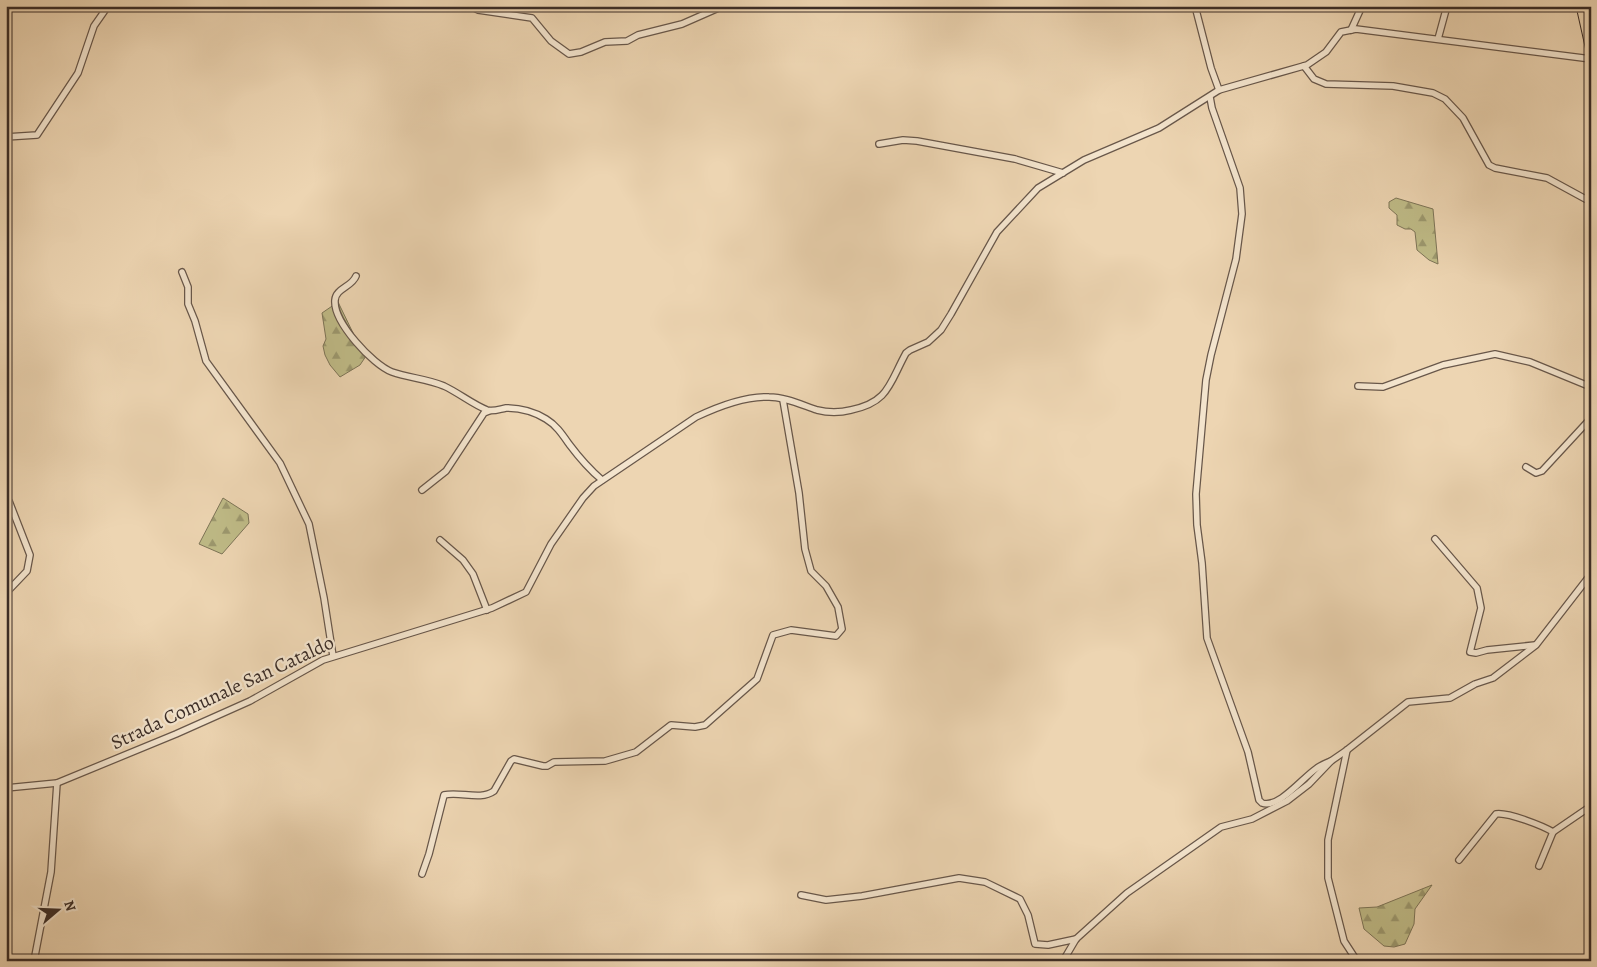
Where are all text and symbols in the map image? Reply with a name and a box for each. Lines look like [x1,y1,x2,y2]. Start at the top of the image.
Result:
street label: Strada Comunale San Cataldo [106,629,338,756]
north arrow [32,884,82,934]
text: N [59,898,80,914]

